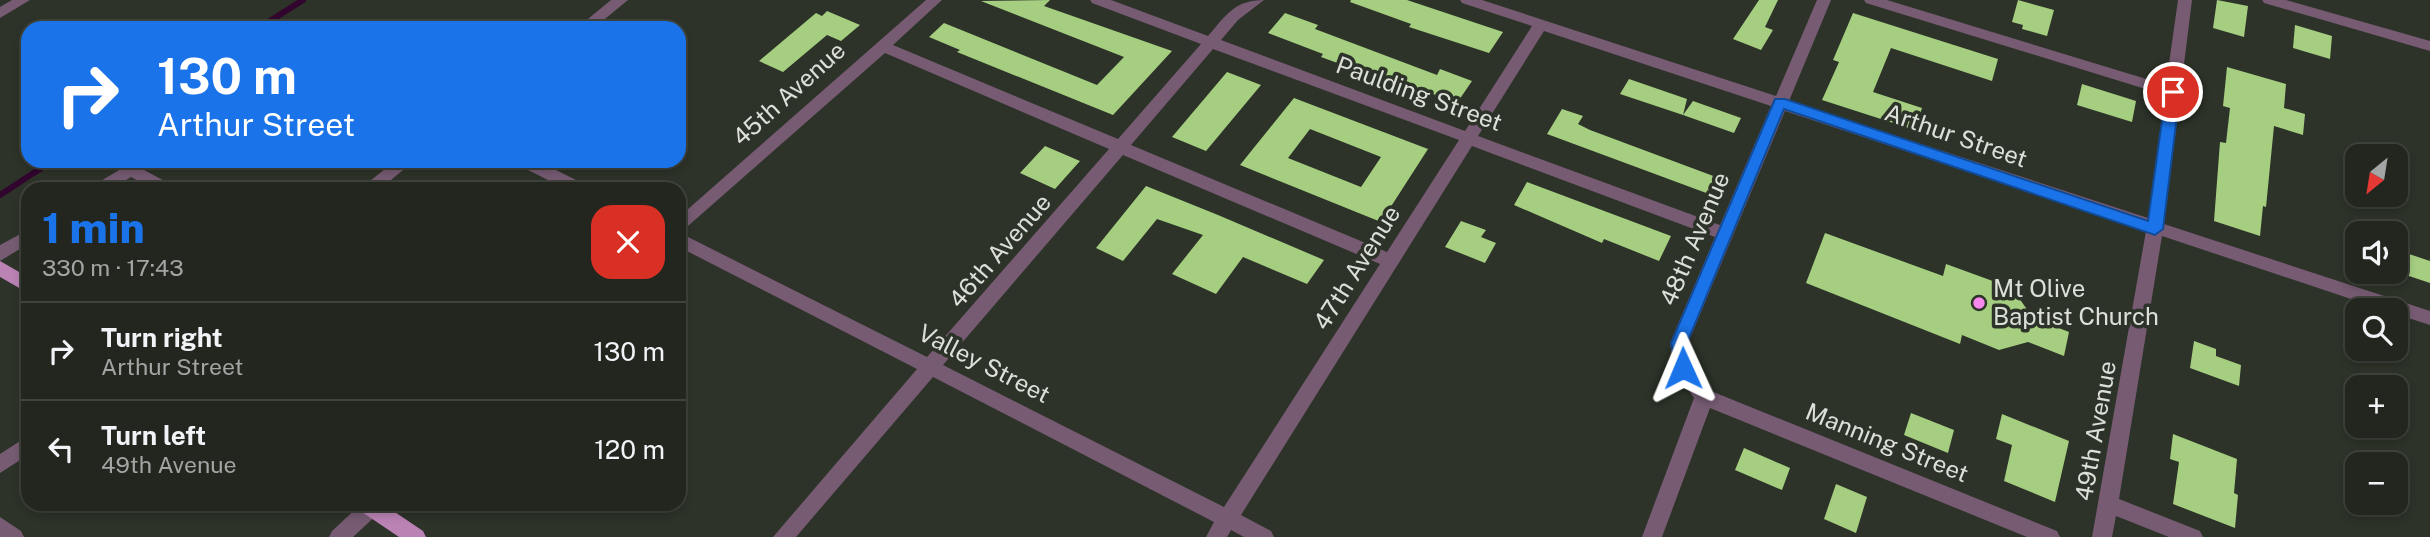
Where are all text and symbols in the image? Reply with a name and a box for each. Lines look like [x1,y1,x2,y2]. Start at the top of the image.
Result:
street label: 45th Avenue [726,35,850,151]
text: 130 m [157,47,297,105]
icon: right [42,49,133,140]
street label: Paulding Street [1333,50,1506,136]
pin [2143,62,2203,122]
icon: arrive [2154,73,2192,111]
street label: Arthur Street [1881,98,2031,172]
text: Arthur Street [157,106,355,143]
north arrow [2345,144,2408,206]
map controls [2345,144,2408,515]
street label: 48th Avenue [1653,168,1735,309]
street label: 46th Avenue [942,188,1056,313]
street label: 47th Avenue [1307,200,1405,335]
text: 1 min [42,203,145,252]
button: close [591,205,665,279]
button: sound [2345,221,2408,284]
text: 330 m · 17:43 [42,254,184,281]
place label: Mt Olive Baptist Church [1993,274,2159,330]
marker: Mt Olive Baptist Church [1971,295,1987,311]
button: search [2345,298,2408,361]
street label: Valley Street [914,318,1055,408]
text: Turn right [101,322,223,353]
position arrow [1646,331,1720,405]
icon: right [42,332,80,370]
text: 130 m [593,336,665,367]
text: Arthur Street [101,353,243,380]
street label: 49th Avenue [2069,359,2121,503]
button: + [2345,375,2408,438]
street label: Manning Street [1802,397,1973,487]
text: Turn left [101,420,206,451]
icon: left [42,430,80,468]
text: 120 m [594,434,665,465]
text: 49th Avenue [101,451,237,478]
button: − [2345,452,2408,515]

